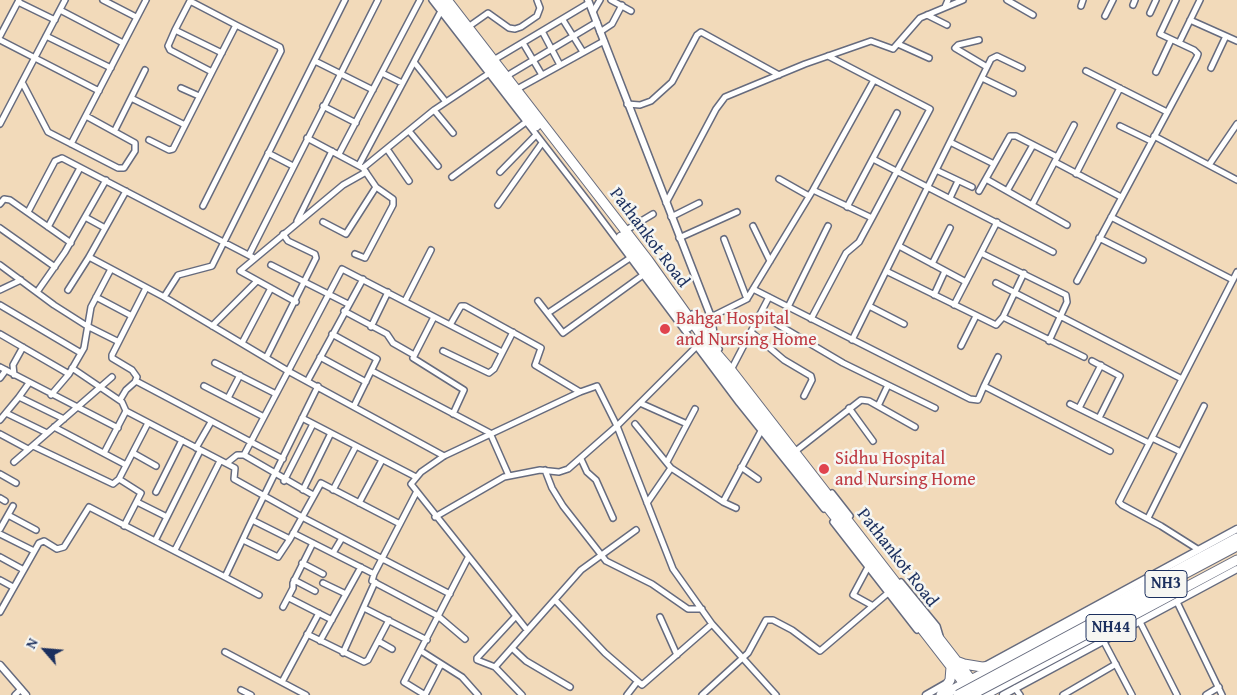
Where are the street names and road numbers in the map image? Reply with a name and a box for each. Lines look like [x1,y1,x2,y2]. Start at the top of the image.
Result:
street label: Pathankot Road [605,184,693,292]
street label: Pathankot Road [852,504,942,612]
road number: NH3 [1145,570,1187,598]
road number: NH44 [1086,614,1136,641]

